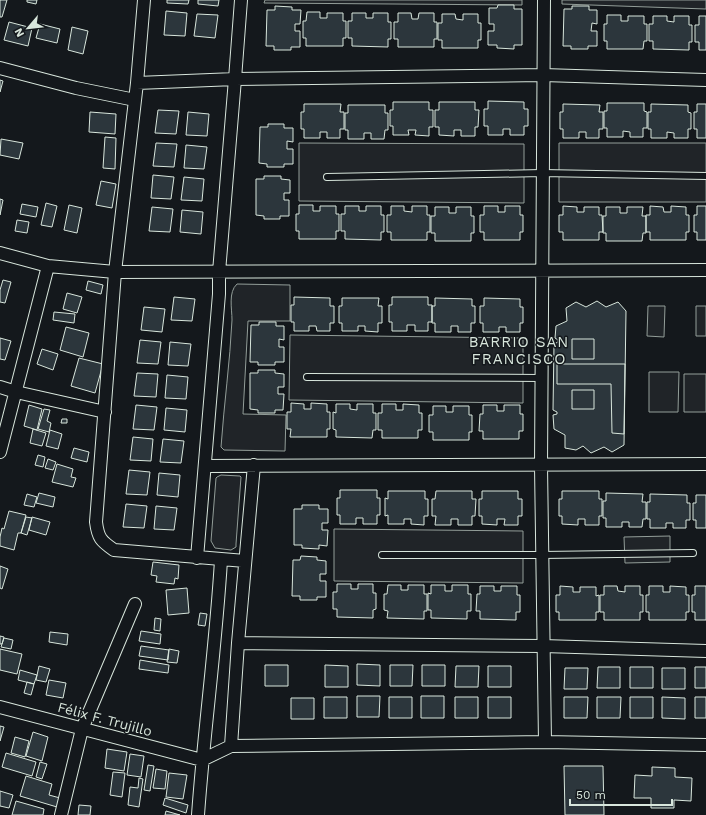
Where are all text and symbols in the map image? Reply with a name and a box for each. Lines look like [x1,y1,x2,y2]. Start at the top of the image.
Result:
north arrow [8,8,48,48]
text: N [12,26,27,39]
district label: BARRIO SAN FRANCISCO [469,333,569,368]
street label: Félix F. Trujillo [56,699,154,739]
scale bar [570,781,672,807]
text: 50 m [576,788,606,802]

